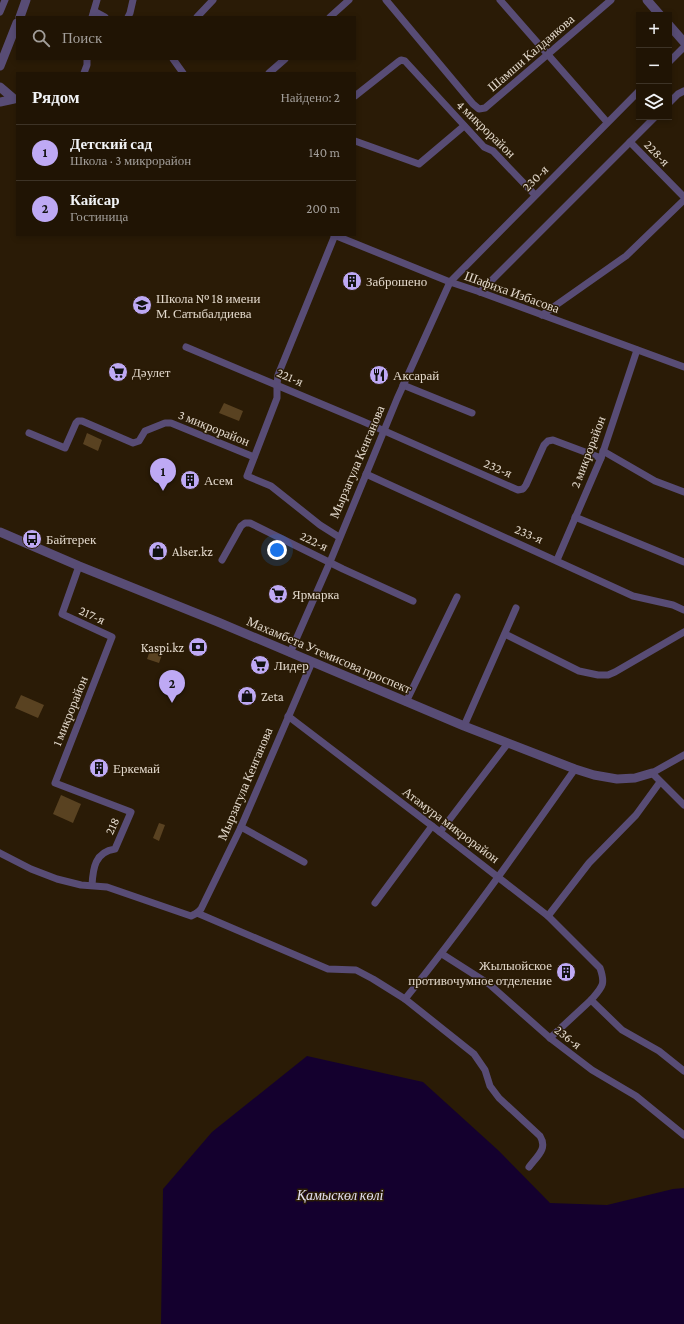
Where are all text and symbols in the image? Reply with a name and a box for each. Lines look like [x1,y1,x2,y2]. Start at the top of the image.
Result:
street label: Шамши Калдаякова [485,11,577,95]
map controls [636,12,672,120]
button: + [636,12,672,48]
search box [16,16,356,60]
icon: search [30,27,52,49]
text: Поиск [62,30,102,46]
button: − [636,48,672,84]
button: layers [636,84,672,120]
text: Рядом [32,88,80,107]
text: Найдено: 2 [280,90,340,105]
street label: 4 микрорайон [453,97,519,161]
text: Детский сад [70,136,152,152]
street label: 228-я [641,137,673,169]
text: 1 [43,145,47,160]
text: 140 m [309,145,340,160]
text: Школа · 3 микрорайон [70,153,191,168]
street label: 230-я [519,162,551,194]
text: Кайсар [70,192,120,208]
text: 2 [42,201,48,216]
text: 200 m [306,201,340,216]
text: Гостиница [70,209,128,224]
street label: Шафиха Избасова [463,268,562,316]
building icon: Заброшено [341,270,363,292]
place label: Заброшено [366,274,427,289]
place label: Школа № 18 имени М. Сатыбалдиева [156,291,261,321]
school or university icon: Школа № 18 имени М. Сатыбалдиева [131,294,153,316]
supermarket icon: Дәулет [107,361,129,383]
restaurant icon: Аксарай [368,364,390,386]
place label: Дәулет [132,365,171,380]
street label: 221-я [274,365,306,389]
place label: Аксарай [393,368,439,383]
street label: Мырзагула Кенганова [326,403,388,521]
street label: 3 микрорайон [176,407,252,449]
street label: 2 микрорайон [567,414,609,490]
street label: 232-я [482,455,514,481]
pin: 1 [150,458,176,491]
building icon: Асем [179,469,201,491]
place label: Асем [204,473,233,488]
street label: 233-я [513,521,545,547]
bus stop icon: Байтерек [21,528,43,550]
street label: 222-я [298,528,330,554]
place label: Байтерек [46,532,97,547]
shop icon: Alser.kz [147,540,169,562]
your location [267,540,287,560]
place label: Alser.kz [172,544,213,559]
supermarket icon: Ярмарка [267,583,289,605]
place label: Ярмарка [292,587,340,602]
street label: 217-я [77,603,107,628]
street label: Махамбета Утемисова проспект [245,614,414,697]
bank icon: Kaspi.kz [187,636,209,658]
place label: Kaspi.kz [141,640,184,655]
supermarket icon: Лидер [249,654,271,676]
place label: Лидер [274,658,309,673]
pin: 2 [159,670,185,703]
street label: 1 микрорайон [49,674,91,748]
shop icon: Zeta [236,685,258,707]
place label: Zeta [261,689,284,704]
street label: Мырзагула Кенганова [214,725,276,843]
building icon: Еркемай [88,757,110,779]
place label: Еркемай [113,761,160,776]
street label: Атамура микрорайон [400,784,502,866]
street label: 218 [102,815,122,837]
place label: Жылыойское противочумное отделение [408,958,552,988]
building icon: Жылыойское противочумное отделение [555,961,577,983]
street label: 236-я [552,1022,584,1052]
water label: Қамыскөл көлі [296,1187,383,1203]

